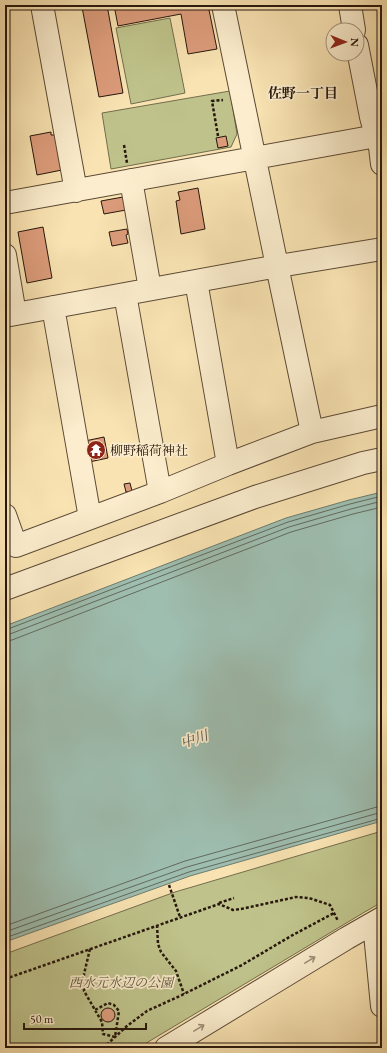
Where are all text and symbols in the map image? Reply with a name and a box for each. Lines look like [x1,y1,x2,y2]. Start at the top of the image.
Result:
north arrow [325,22,365,62]
text: N [348,38,362,47]
district label: 佐野一丁目 [268,84,338,102]
temple icon: 柳野稲荷神社 [85,439,107,461]
place label: 柳野稲荷神社 [110,442,188,459]
water label: 中川 [178,725,212,752]
one-way arrow [304,956,315,964]
park label: 西水元水辺の公園 [69,974,175,991]
scale bar [24,1005,146,1031]
text: 50 m [30,1011,54,1027]
one-way arrow [193,1024,204,1032]

